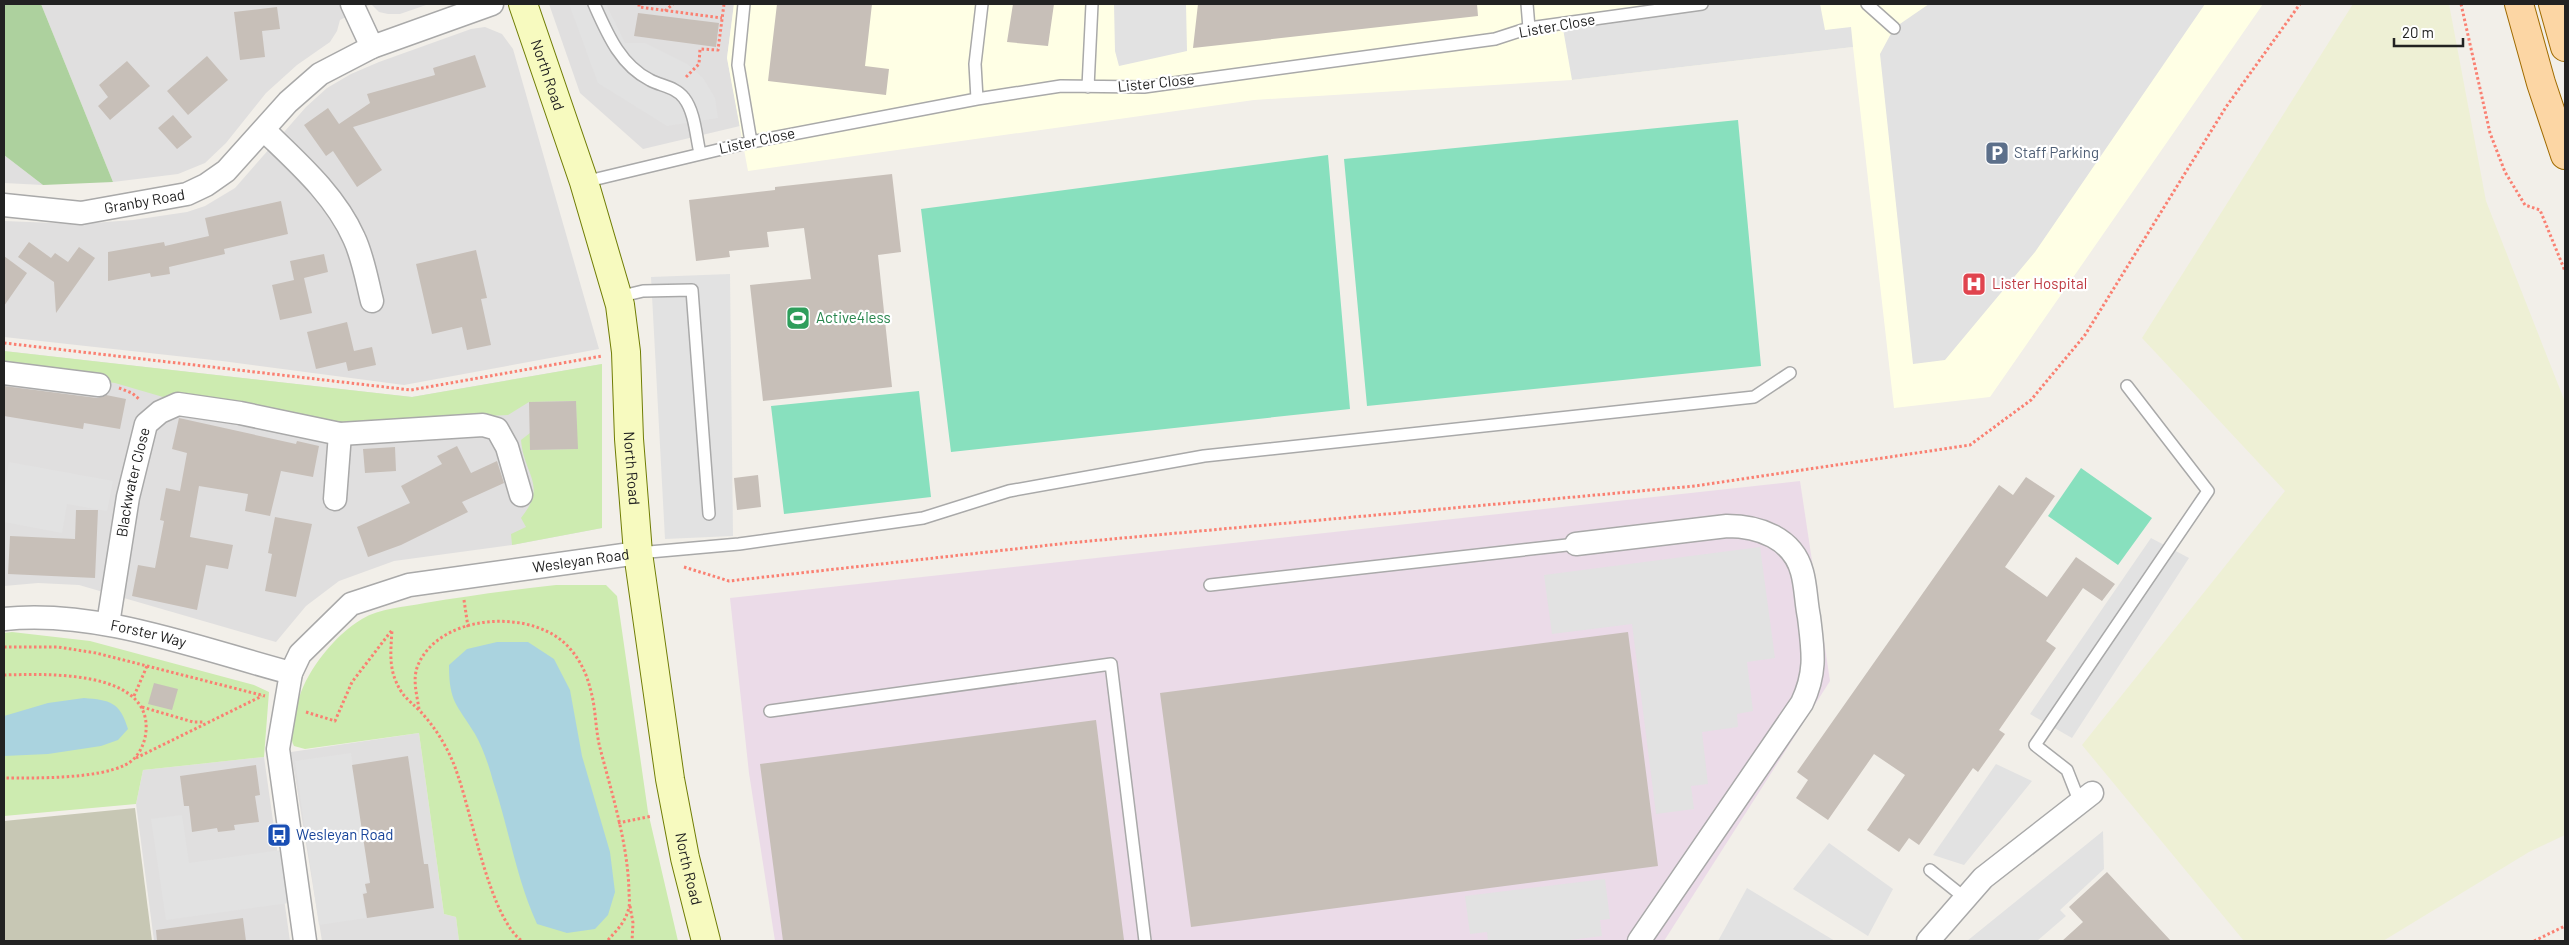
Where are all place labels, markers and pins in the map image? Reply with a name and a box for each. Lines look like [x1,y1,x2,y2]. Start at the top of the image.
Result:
parking icon: Staff Parking [1984,140,2010,166]
place label: Staff Parking [2014,143,2099,161]
hospital icon: Lister Hospital [1961,271,1987,297]
place label: Lister Hospital [1992,274,2087,292]
sports icon: Active4less [785,305,811,331]
place label: Active4less [816,308,891,326]
bus stop icon: Wesleyan Road [266,822,292,848]
place label: Wesleyan Road [296,825,393,843]

